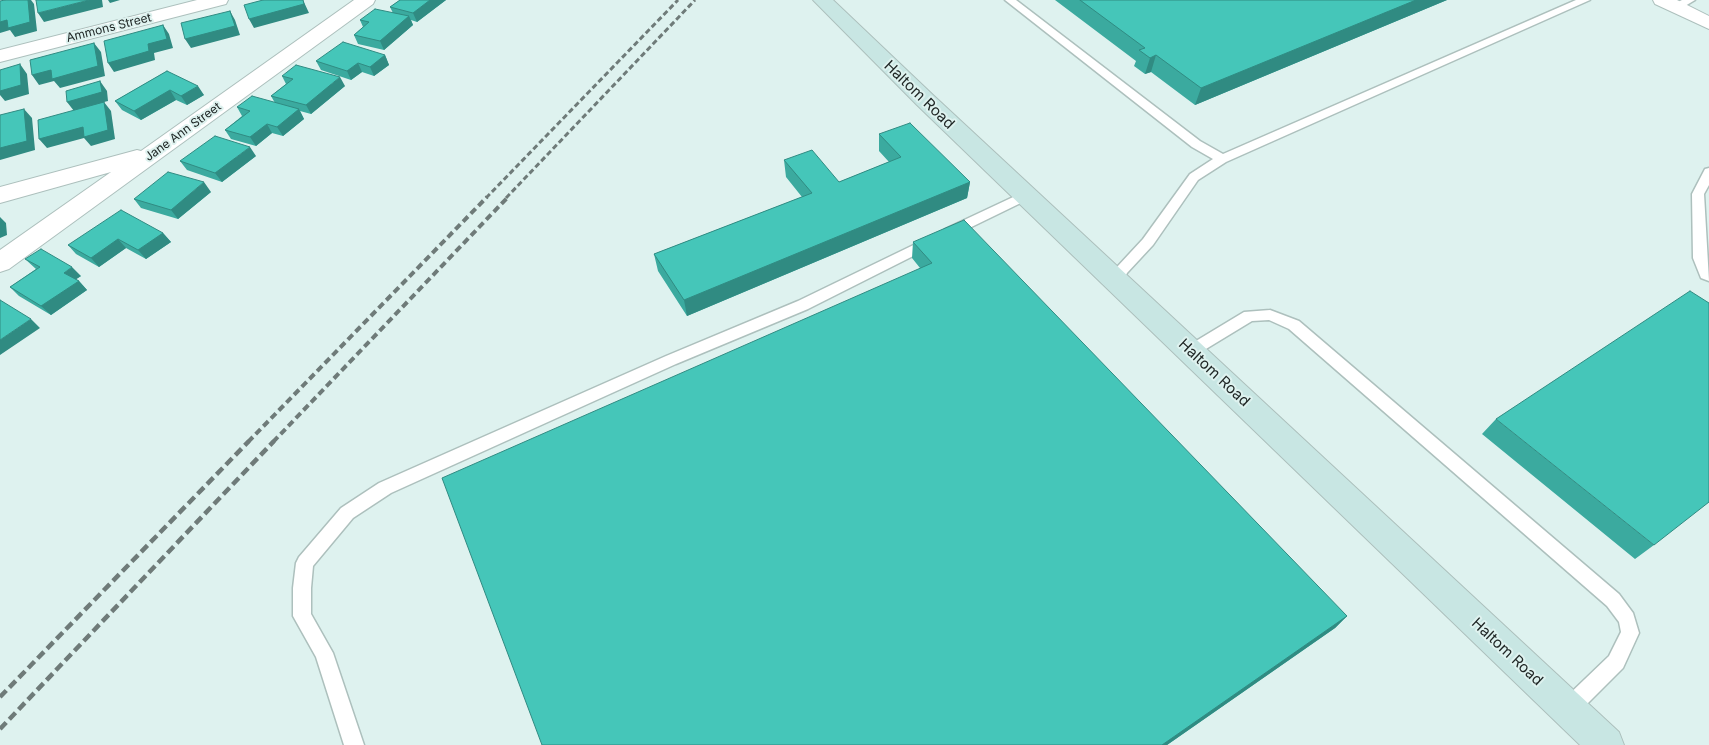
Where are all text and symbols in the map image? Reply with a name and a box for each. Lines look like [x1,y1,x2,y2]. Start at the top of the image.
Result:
street label: Ammons Street [65,10,153,46]
street label: Haltom Road [880,57,958,133]
street label: Jane Ann Street [142,100,224,164]
street label: Haltom Road [1175,335,1253,411]
street label: Haltom Road [1468,614,1546,690]

